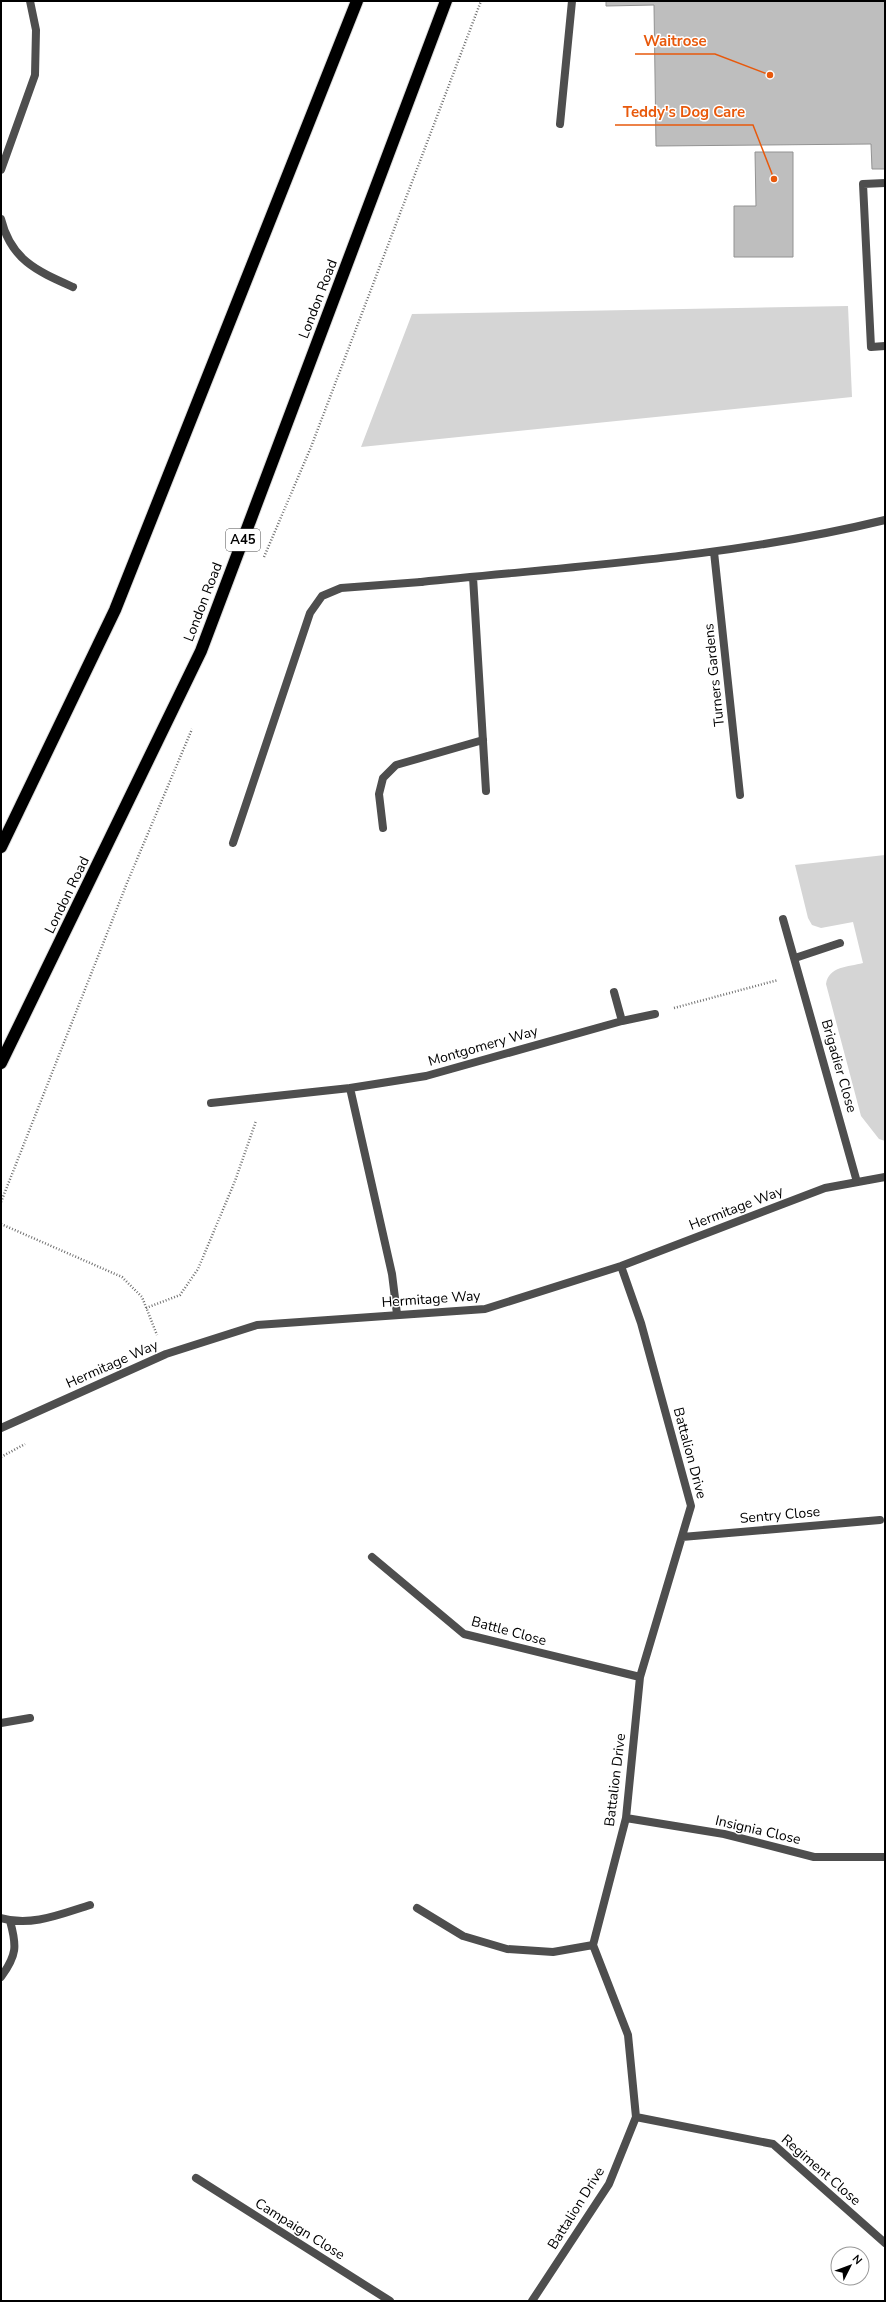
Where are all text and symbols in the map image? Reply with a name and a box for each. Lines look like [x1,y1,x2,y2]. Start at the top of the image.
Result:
callout: Waitrose [635,27,715,54]
text: Waitrose [643,31,707,51]
callout: Teddy's Dog Care [615,98,753,125]
text: Teddy's Dog Care [623,102,745,122]
street label: London Road [294,257,342,341]
road number: A45 [226,529,260,551]
street label: London Road [179,560,227,644]
street label: Turners Gardens [699,622,729,728]
street label: London Road [40,853,94,937]
street label: Brigadier Close [817,1017,861,1115]
street label: Montgomery Way [426,1021,541,1071]
street label: Hermitage Way [686,1181,786,1235]
street label: Hermitage Way [381,1286,482,1312]
street label: Hermitage Way [63,1335,162,1393]
street label: Battalion Drive [669,1405,711,1501]
street label: Sentry Close [739,1502,821,1528]
street label: Battle Close [469,1612,549,1650]
street label: Battalion Drive [600,1732,630,1828]
street label: Insignia Close [713,1811,803,1849]
street label: Regiment Close [777,2130,865,2210]
street label: Battalion Drive [543,2163,609,2253]
street label: Campaign Close [251,2194,349,2264]
north arrow [830,2246,870,2286]
text: N [849,2252,865,2268]

